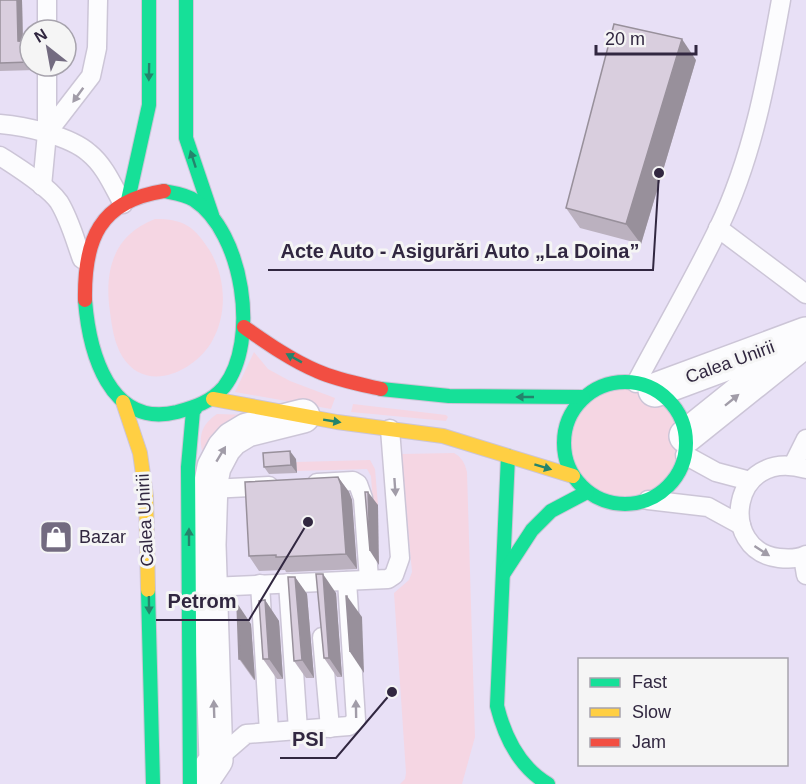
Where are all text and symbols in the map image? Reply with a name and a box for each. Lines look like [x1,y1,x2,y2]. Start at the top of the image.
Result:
north arrow [18,18,78,78]
scale bar [596,18,696,56]
text: N [31,25,50,46]
text: 20 m [605,29,645,49]
one-way arrow [144,63,154,82]
one-way arrow [72,88,84,103]
one-way arrow [188,150,198,168]
callout: Acte Auto - Asigurări Auto „La Doina” [268,232,653,270]
text: Acte Auto - Asigurări Auto „La Doina” [281,240,639,262]
street label: Calea Unirii [683,337,777,387]
one-way arrow [286,353,303,363]
one-way arrow [515,392,534,402]
one-way arrow [724,394,739,406]
one-way arrow [323,417,342,426]
one-way arrow [216,446,227,462]
one-way arrow [534,463,552,472]
street label: Calea Unirii [133,473,157,567]
one-way arrow [390,478,400,497]
shop icon: Bazar [38,519,74,555]
place label: Bazar [79,527,126,547]
one-way arrow [184,527,194,546]
one-way arrow [754,546,770,557]
callout: Petrom [156,582,249,620]
text: Petrom [168,590,236,612]
one-way arrow [144,595,154,614]
legend [578,658,788,766]
text: Fast [632,672,667,692]
one-way arrow [351,699,361,718]
one-way arrow [209,700,219,719]
text: Slow [632,702,672,722]
callout: PSI [280,720,336,758]
text: PSI [292,728,324,750]
text: Jam [632,732,666,752]

